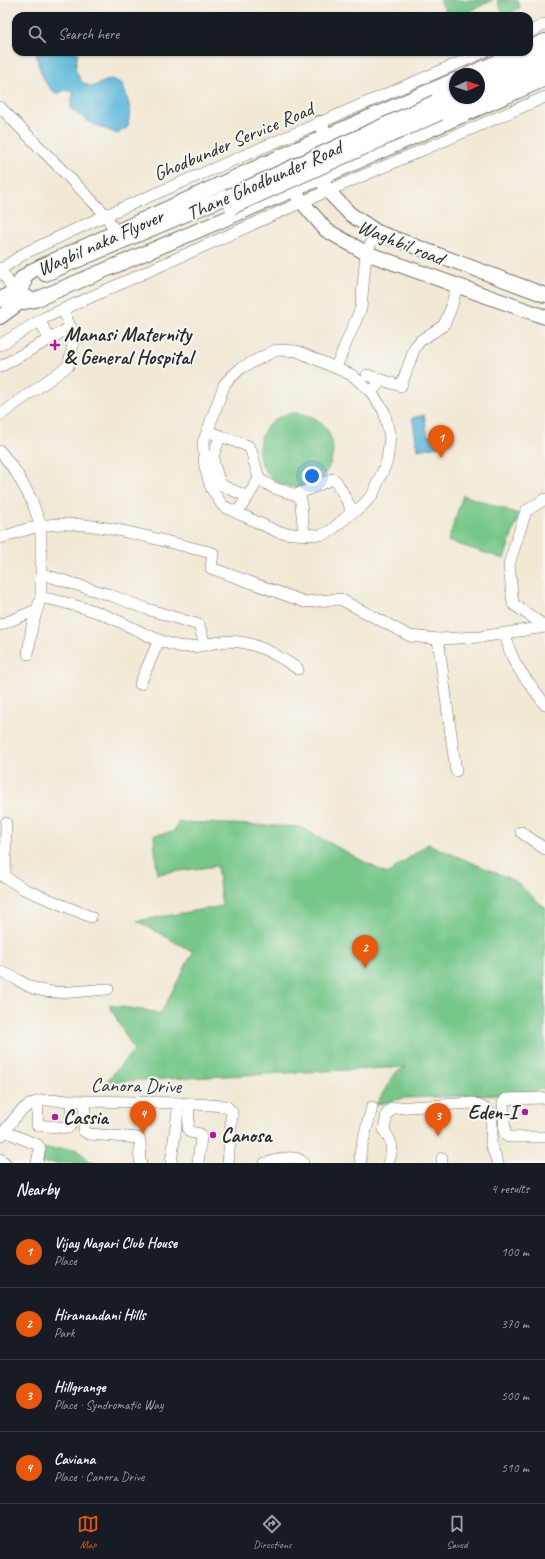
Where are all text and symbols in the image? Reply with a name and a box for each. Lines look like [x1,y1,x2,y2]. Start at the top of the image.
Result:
search box [12,12,533,56]
icon: search [26,23,48,45]
text: Search here [58,25,119,44]
north arrow [449,68,485,104]
street label: Ghodbunder Service Road [149,95,320,186]
street label: Thane Ghodbunder Road [183,134,349,226]
street label: Wagbil naka Flyover [33,203,169,281]
street label: Waghbil road [354,214,451,272]
place label: Manasi Maternity & General Hospital [64,322,197,370]
marker: Manasi Maternity & General Hospital [49,339,61,351]
pin: 1 [428,425,454,458]
your location [302,466,322,486]
pin: 2 [352,935,378,968]
street label: Canora Drive [91,1072,183,1099]
place label: Eden-I [468,1100,522,1125]
pin: 4 [130,1101,156,1134]
pin: 3 [425,1103,451,1136]
place label: Cassia [63,1105,109,1130]
marker: Eden-I [520,1107,530,1117]
marker: Cassia [50,1112,60,1122]
place label: Canosa [221,1123,273,1148]
marker: Canosa [208,1130,218,1140]
text: Nearby [16,1179,59,1200]
text: 4 results [491,1181,529,1197]
text: Vijay Nagari Club House [54,1234,177,1253]
text: 1 [26,1244,32,1260]
text: 100 m [501,1244,529,1260]
text: Place [54,1253,77,1269]
text: Hiranandani Hills [54,1306,146,1325]
text: 2 [26,1316,32,1332]
text: 370 m [501,1316,529,1332]
text: Park [54,1325,75,1341]
text: Hillgrange [54,1378,105,1397]
text: 3 [26,1388,32,1404]
text: 500 m [501,1388,529,1404]
text: Place · Syndromatic Way [54,1397,163,1413]
text: Caviana [54,1450,95,1469]
text: 4 [26,1460,32,1476]
text: 510 m [501,1460,529,1476]
text: Place · Canora Drive [54,1469,144,1485]
tab: Map [77,1513,99,1551]
tab: Directions [253,1513,292,1551]
tab: Saved [446,1513,468,1551]

